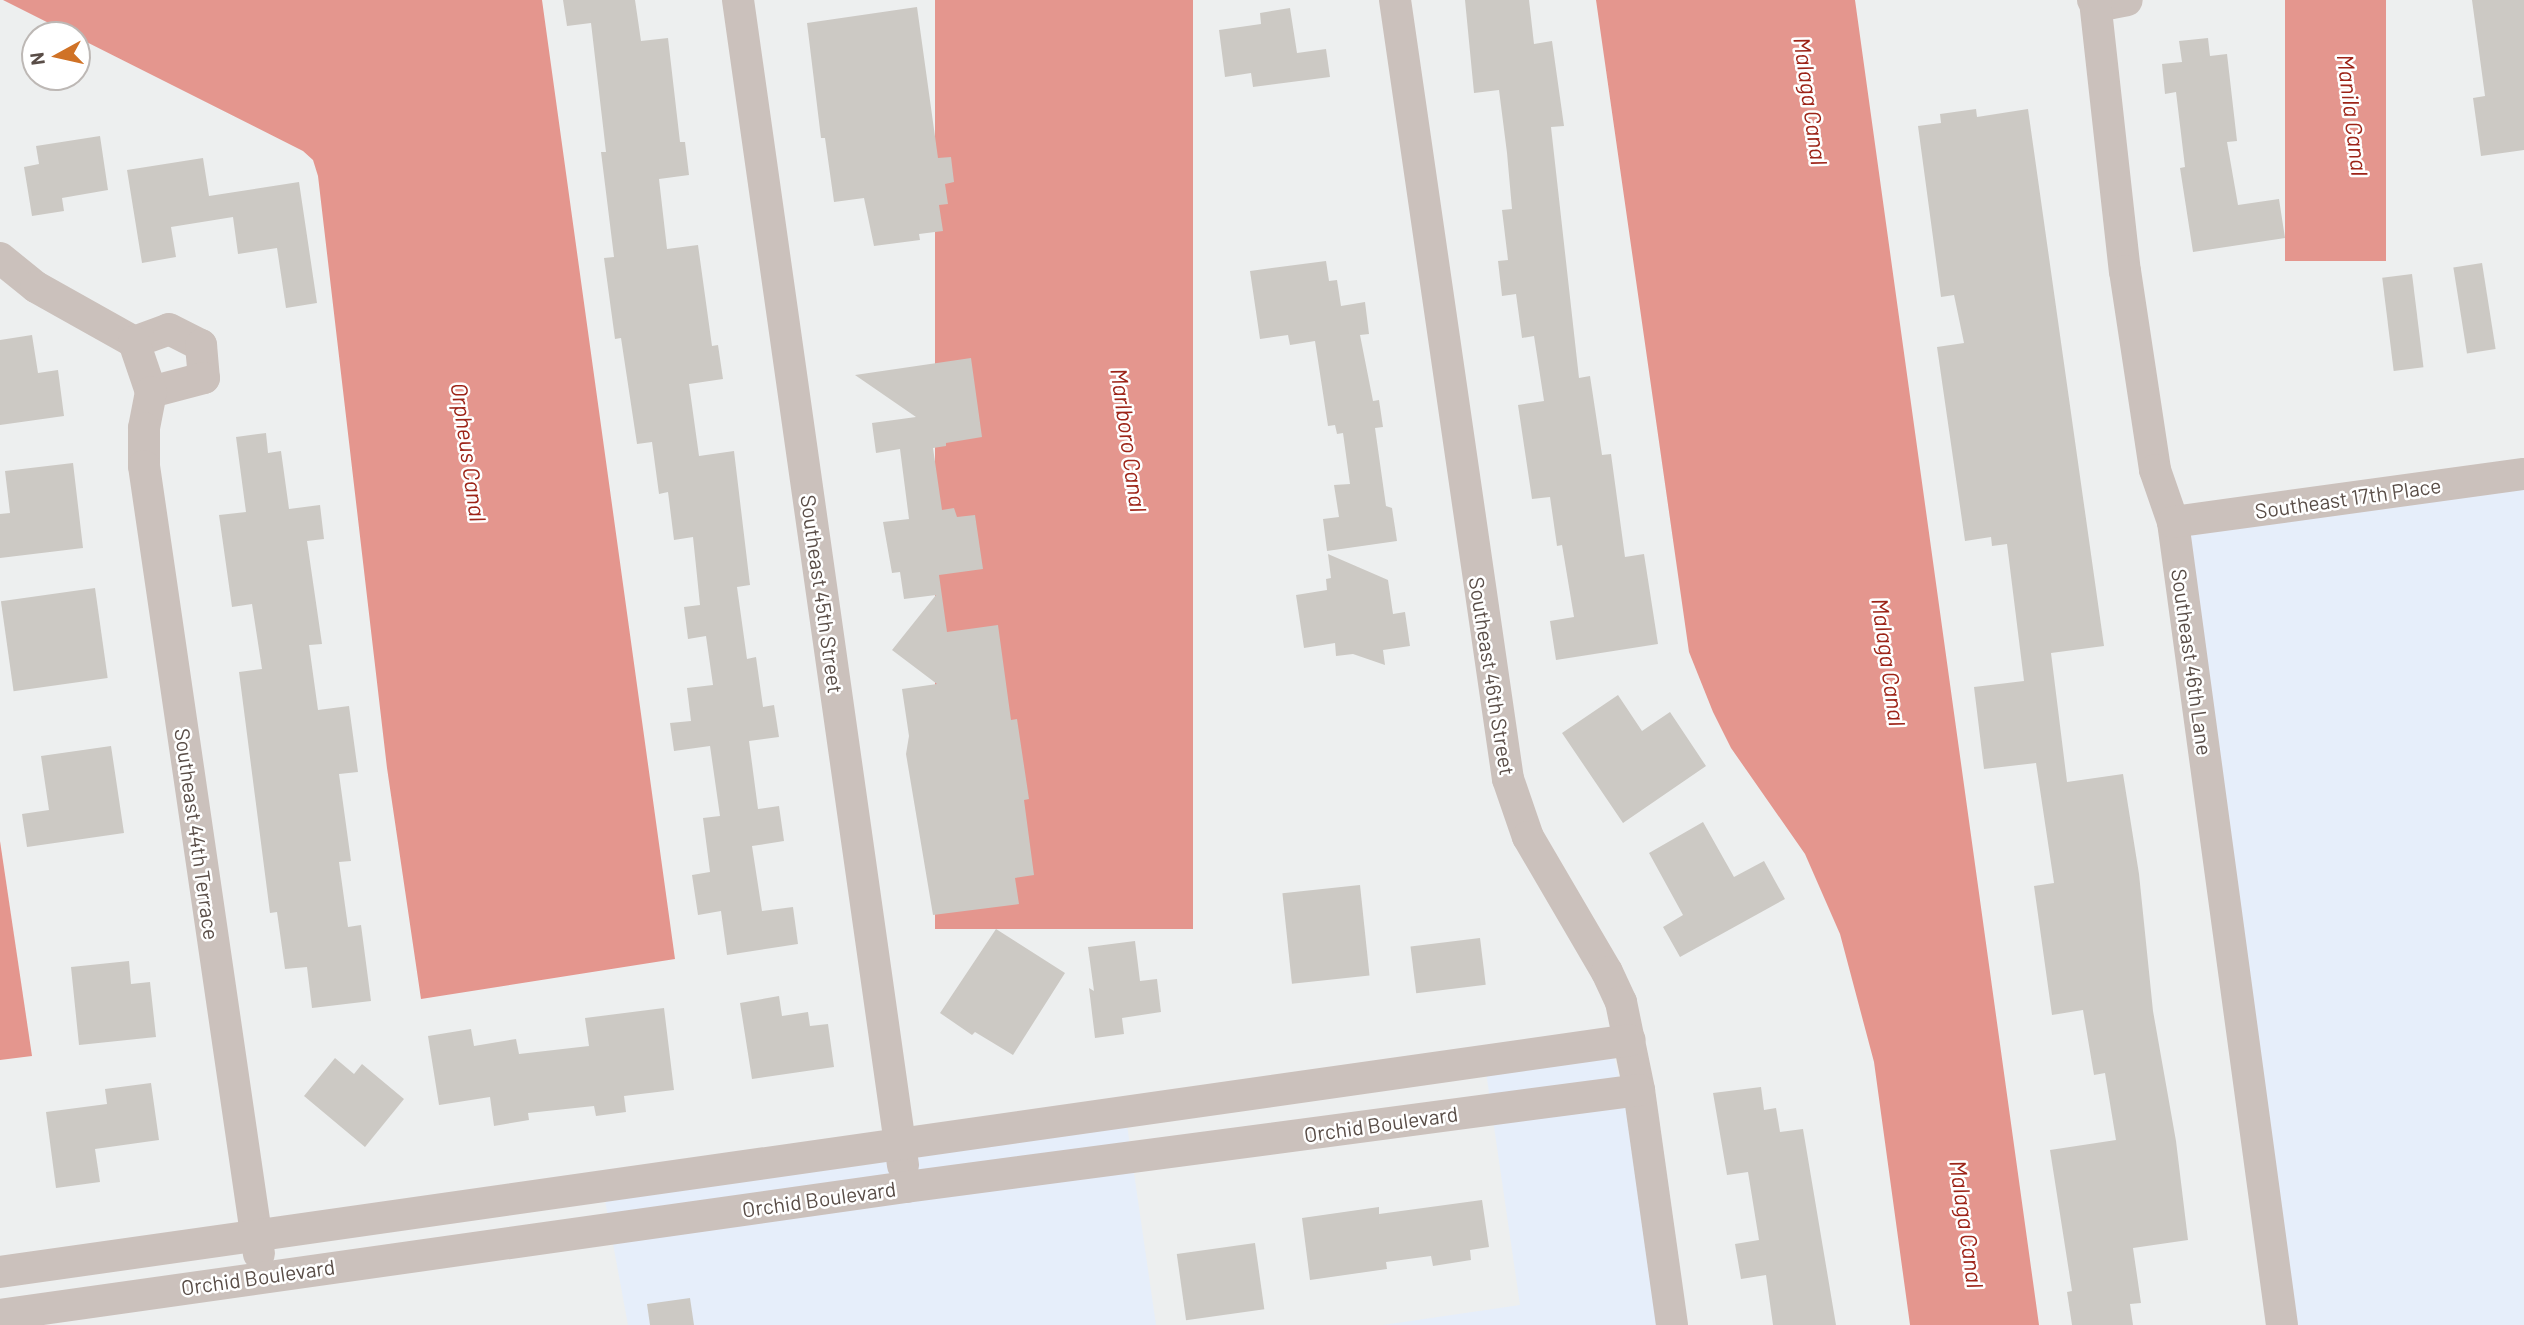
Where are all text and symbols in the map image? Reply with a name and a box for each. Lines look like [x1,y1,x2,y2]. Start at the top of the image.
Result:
north arrow [21,21,91,91]
water label: Malaga Canal [1788,35,1834,167]
text: N [24,51,49,67]
water label: Manila Canal [2332,53,2374,177]
water label: Marlboro Canal [1105,366,1153,514]
water label: Orpheus Canal [446,381,492,523]
street label: Southeast 17th Place [2253,472,2443,524]
street label: Southeast 45th Street [796,493,848,695]
street label: Southeast 46th Lane [2166,567,2218,757]
street label: Southeast 46th Street [1464,575,1520,777]
water label: Malaga Canal [1866,596,1912,728]
street label: Southeast 44th Terrace [170,727,224,941]
street label: Orchid Boulevard [1303,1101,1459,1147]
water label: Malaga Canal [1944,1158,1990,1290]
street label: Orchid Boulevard [741,1176,897,1222]
street label: Orchid Boulevard [180,1254,336,1300]

